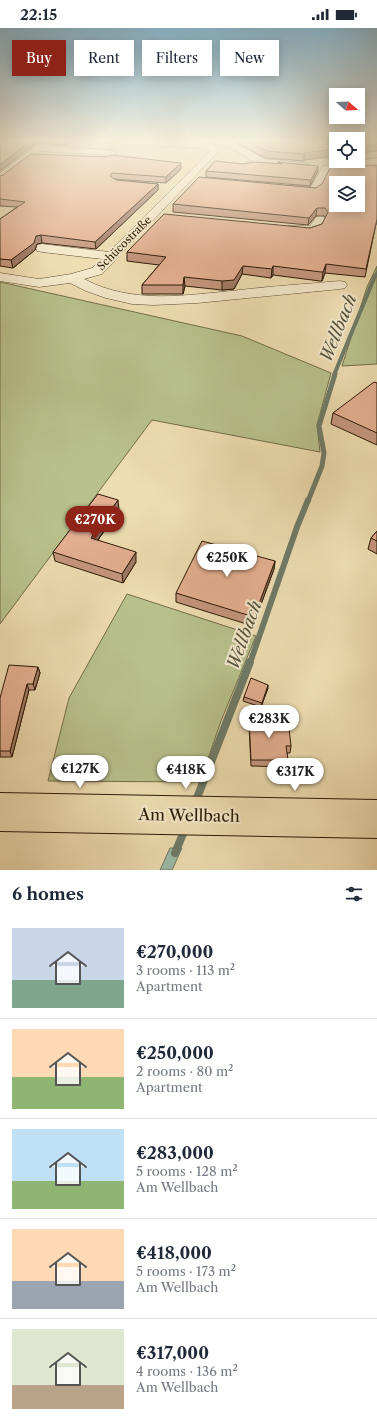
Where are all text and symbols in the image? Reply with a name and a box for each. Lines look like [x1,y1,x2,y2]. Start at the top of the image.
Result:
text: 22:15 [20,5,57,24]
chip: Buy [12,40,66,76]
chip: Rent [74,40,134,76]
chip: Filters [142,40,212,76]
chip: New [220,40,279,76]
north arrow [329,88,365,124]
map controls [329,88,365,212]
button: locate [329,132,365,168]
button: layers [329,176,365,212]
street label: Schücostraße [94,213,154,273]
water label: Wellbach [315,291,361,365]
pin: €270K [67,506,123,540]
text: €270K [74,511,116,527]
pin: €250K [199,544,255,578]
text: €250K [206,549,248,565]
water label: Wellbach [222,598,266,672]
pin: €283K [241,705,297,739]
text: €283K [248,710,290,726]
pin: €127K [52,755,108,789]
pin: €418K [158,756,214,790]
pin: €317K [267,758,323,792]
text: €127K [61,760,99,776]
text: €418K [166,761,206,777]
text: €317K [276,763,314,779]
street label: Am Wellbach [137,804,240,826]
icon: filters [343,883,365,905]
text: 6 homes [12,884,84,904]
text: €270,000 [136,942,213,962]
icon: home [44,944,92,992]
text: 3 rooms · 113 m² [136,962,235,978]
text: Apartment [136,978,203,994]
text: €250,000 [136,1043,214,1063]
icon: home [44,1045,92,1093]
text: 2 rooms · 80 m² [136,1063,233,1079]
text: Apartment [136,1079,203,1095]
text: €283,000 [136,1143,214,1163]
icon: home [44,1145,92,1193]
text: 5 rooms · 128 m² [136,1163,238,1179]
text: Am Wellbach [136,1179,219,1195]
text: €418,000 [136,1243,212,1263]
icon: home [44,1245,92,1293]
text: 5 rooms · 173 m² [136,1263,236,1279]
text: Am Wellbach [136,1279,219,1295]
text: €317,000 [136,1343,209,1363]
icon: home [44,1345,92,1393]
text: 4 rooms · 136 m² [136,1363,238,1379]
text: Am Wellbach [136,1379,219,1395]

